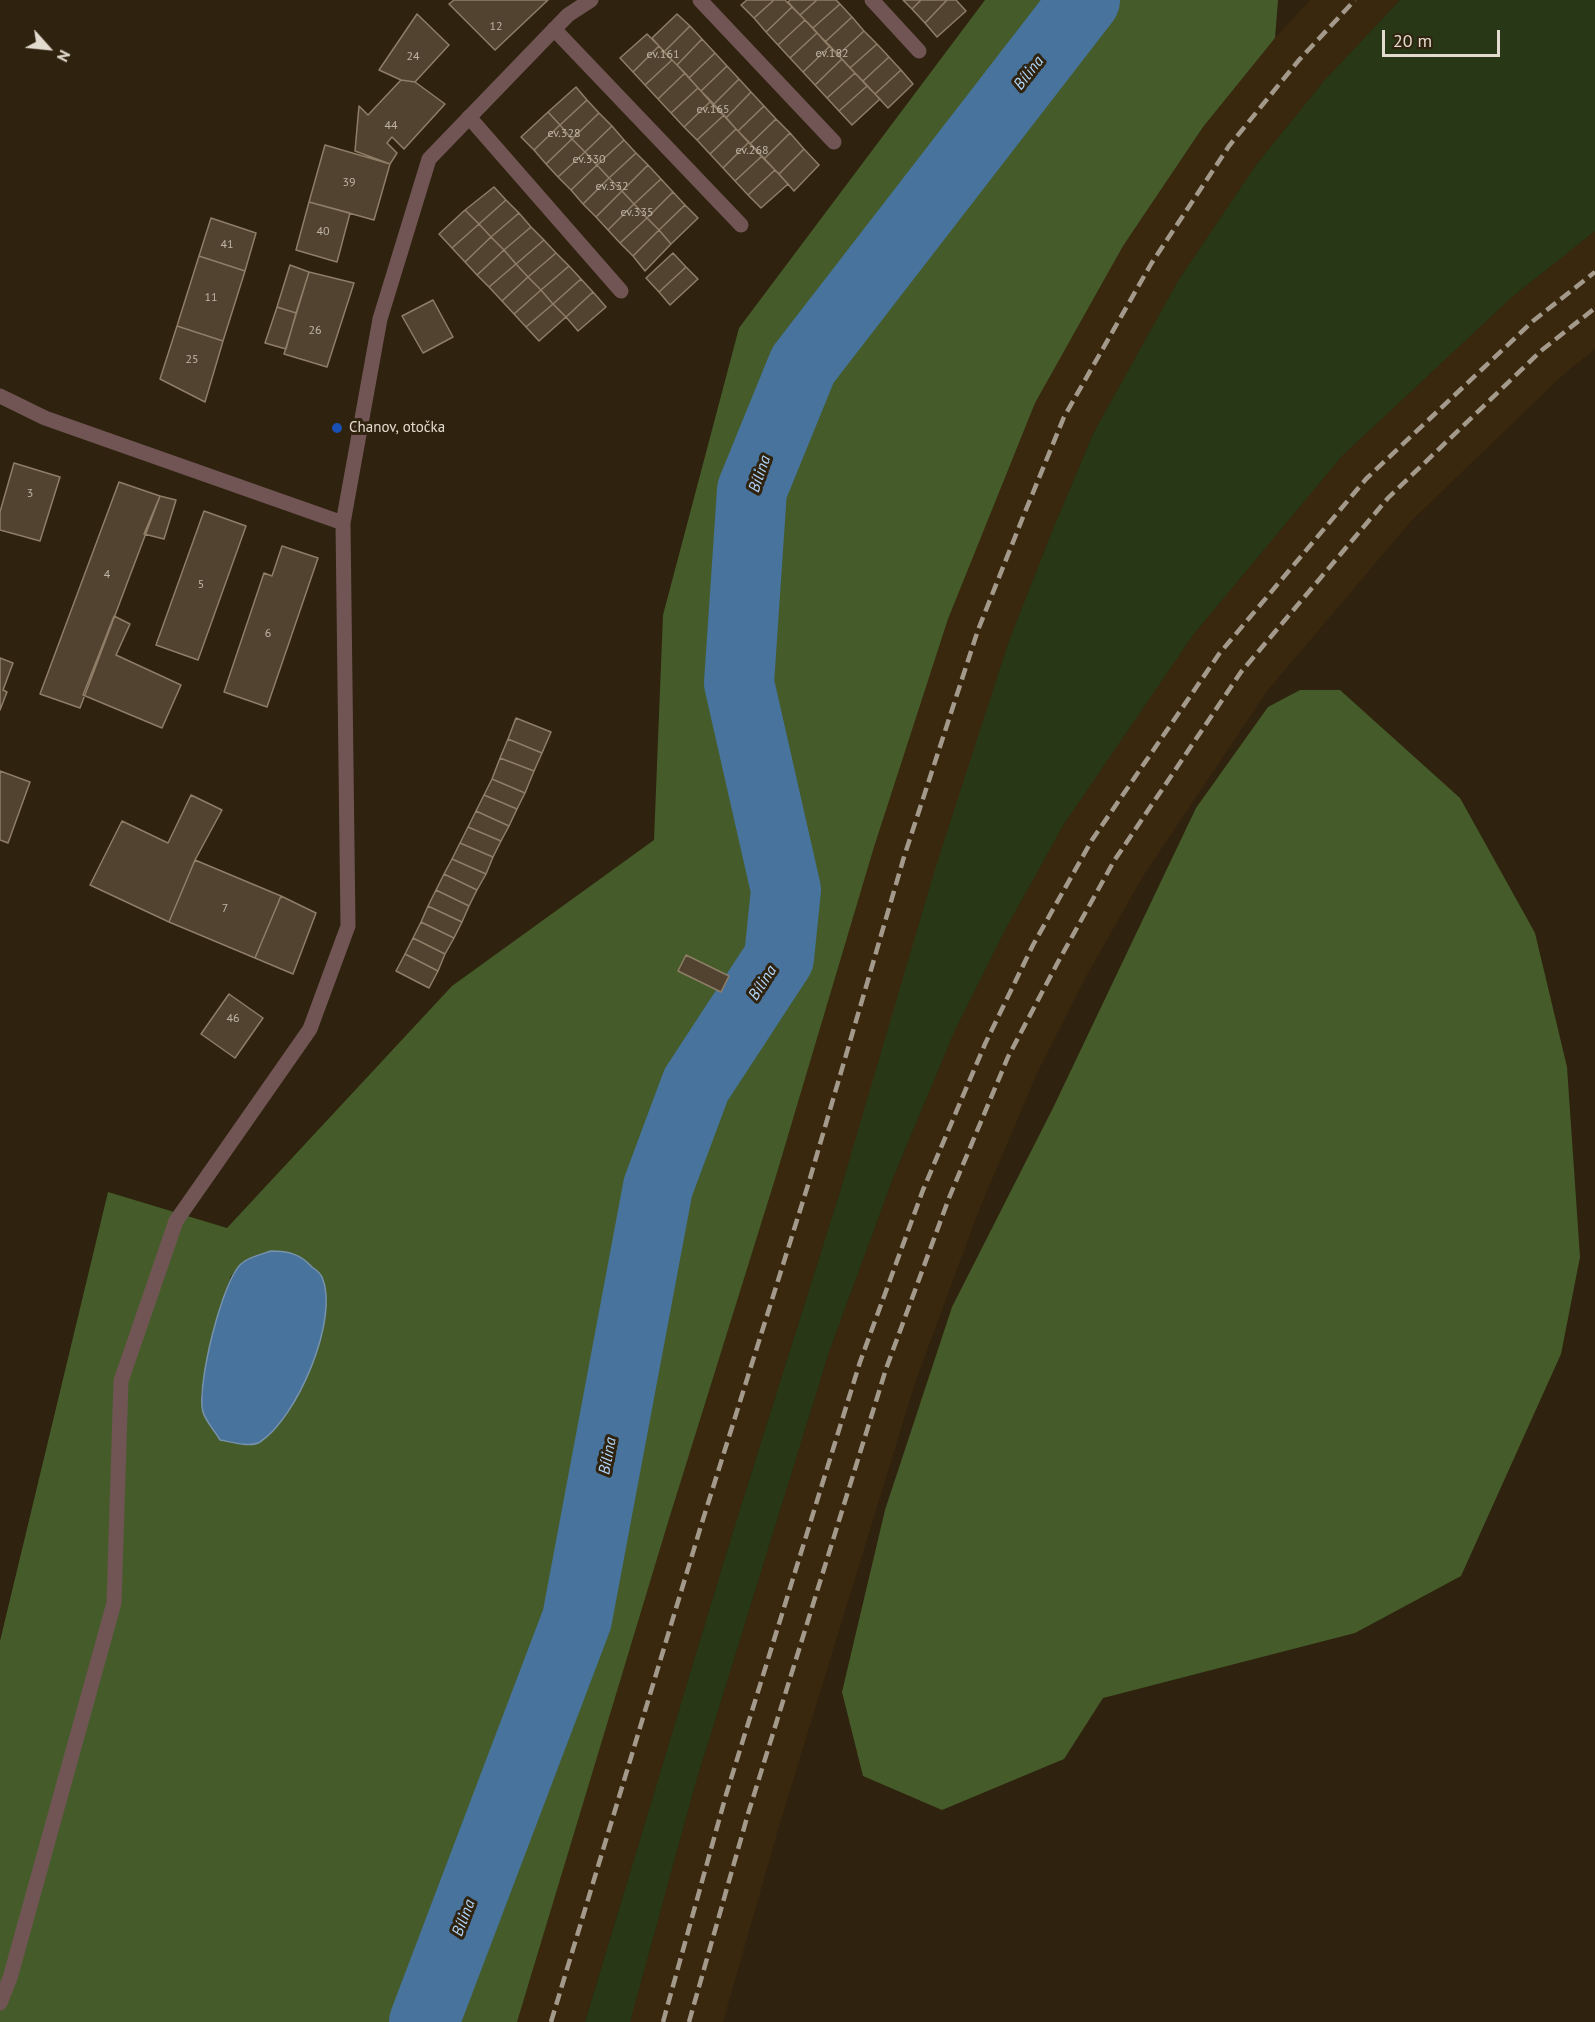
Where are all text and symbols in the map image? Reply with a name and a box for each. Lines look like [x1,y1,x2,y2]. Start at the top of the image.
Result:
north arrow [18,18,78,78]
scale bar [1385,18,1504,56]
house number: 12 [489,20,503,34]
text: 20 m [1393,29,1432,52]
text: N [53,47,75,65]
house number: ev.182 [816,47,848,61]
house number: ev.161 [647,48,679,62]
house number: 24 [406,50,420,64]
water label: Bílina [1010,52,1048,94]
house number: ev.165 [697,103,729,117]
house number: 44 [384,119,398,133]
house number: ev.328 [548,127,580,141]
house number: ev.268 [736,144,768,158]
house number: ev.330 [573,153,605,167]
house number: 39 [342,176,356,190]
house number: ev.332 [596,180,628,194]
house number: ev.335 [621,206,653,220]
house number: 40 [316,225,330,239]
house number: 41 [220,238,234,252]
house number: 11 [204,291,218,305]
house number: 26 [308,324,322,338]
house number: 25 [185,353,199,367]
place label: Chanov, otočka [349,419,445,437]
marker: Chanov, otočka [330,421,344,435]
water label: Bílina [745,453,775,495]
house number: 3 [27,487,33,501]
house number: 4 [104,568,110,582]
house number: 5 [198,578,204,592]
house number: 6 [265,627,271,641]
house number: 7 [222,902,228,916]
water label: Bílina [745,962,781,1004]
house number: 46 [226,1012,240,1026]
water label: Bílina [595,1436,621,1476]
water label: Bílina [448,1897,480,1939]

